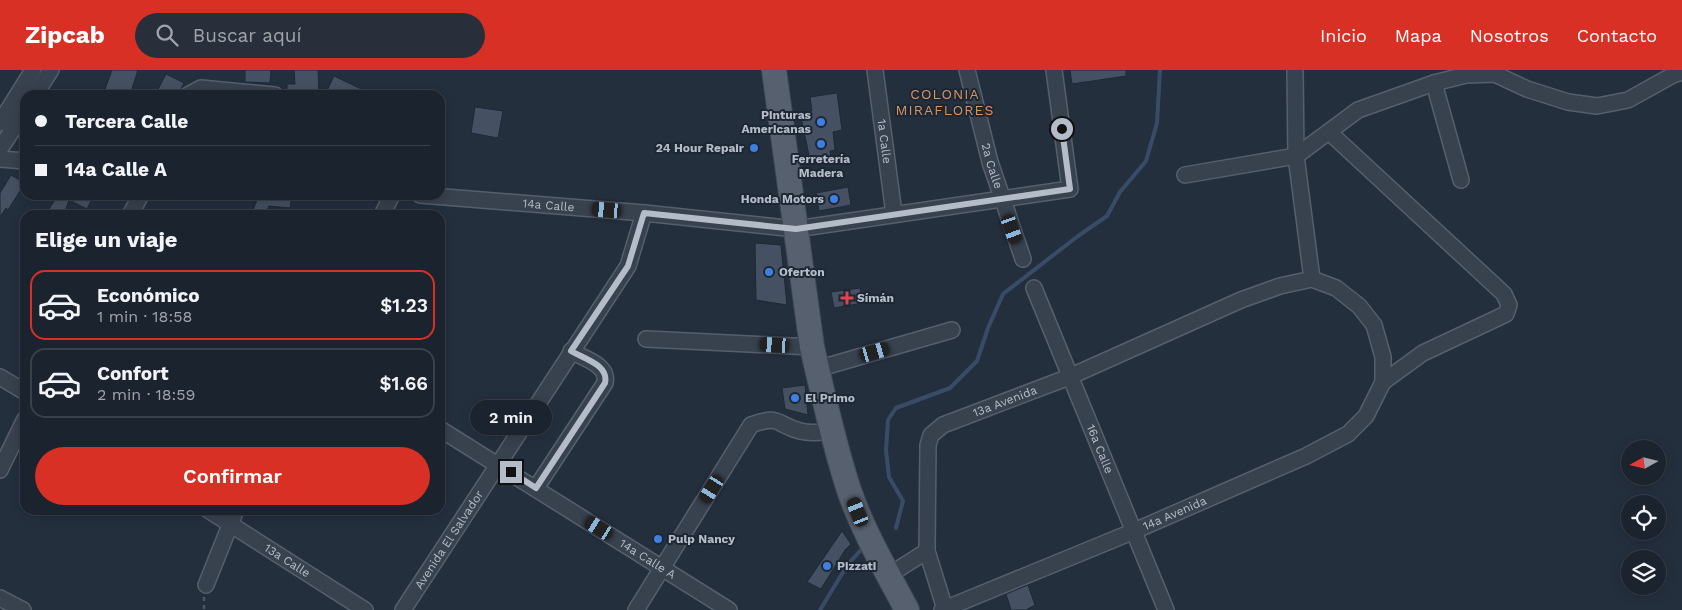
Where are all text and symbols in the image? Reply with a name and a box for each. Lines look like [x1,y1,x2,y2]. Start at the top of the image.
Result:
search box [135,13,485,58]
text: Zipcab [25,21,105,49]
icon: search [153,21,181,49]
text: Buscar aquí [193,24,302,47]
text: Inicio [1320,25,1367,46]
text: Mapa [1395,25,1442,46]
text: Nosotros [1470,25,1549,46]
text: Contacto [1577,25,1657,46]
district label: COLONIA MIRAFLORES [896,86,994,118]
place label: Pinturas Americanas [741,108,812,136]
text: Tercera Calle [65,110,188,133]
marker: Pinturas Americanas [815,116,827,128]
street label: 1a Calle [875,118,894,164]
route start [1051,118,1073,140]
marker: Ferretería Madera [815,138,827,150]
place label: 24 Hour Repair [656,141,745,155]
marker: 24 Hour Repair [748,142,760,154]
street label: 2a Calle [979,142,1006,190]
place label: Ferretería Madera [792,152,850,180]
text: 14a Calle A [65,158,167,181]
place label: Honda Motors [741,192,825,206]
marker: Honda Motors [828,193,840,205]
street label: 14a Calle [522,196,575,214]
car [591,201,622,219]
car [999,212,1024,246]
text: Elige un viaje [35,227,178,252]
place label: Oferton [779,265,825,279]
marker: Oferton [763,266,775,278]
icon: car [37,283,82,328]
text: Económico [97,284,200,307]
place label: Símán [857,291,894,305]
marker: Símán [841,292,853,304]
text: $1.23 [380,294,428,317]
text: 1 min · 18:58 [97,307,192,326]
car [759,337,790,353]
car [858,341,891,363]
icon: car [37,361,82,406]
text: Confort [97,362,168,385]
text: $1.66 [380,372,428,395]
street label: 13a Avenida [971,383,1039,420]
text: 2 min · 18:59 [97,385,195,404]
place label: El Primo [805,391,855,405]
marker: El Primo [789,392,801,404]
callout: 2 min [470,400,552,434]
text: 2 min [489,408,533,427]
street label: 16a Calle [1084,422,1116,476]
north arrow [1621,440,1666,485]
map controls [1621,440,1666,595]
button: Confirmar [35,447,430,505]
route end [500,461,522,483]
car [697,472,726,506]
street label: Avenida El Salvador [412,488,486,592]
street label: 14a Avenida [1141,493,1209,533]
car [845,495,870,529]
button: locate [1621,495,1666,540]
car [582,514,615,542]
place label: Pulp Nancy [668,532,735,546]
marker: Pulp Nancy [652,533,664,545]
street label: 14a Calle A [617,536,678,582]
street label: 13a Calle [262,541,313,580]
button: layers [1621,550,1666,595]
place label: Pizzati [837,559,876,573]
marker: Pizzati [821,560,833,572]

